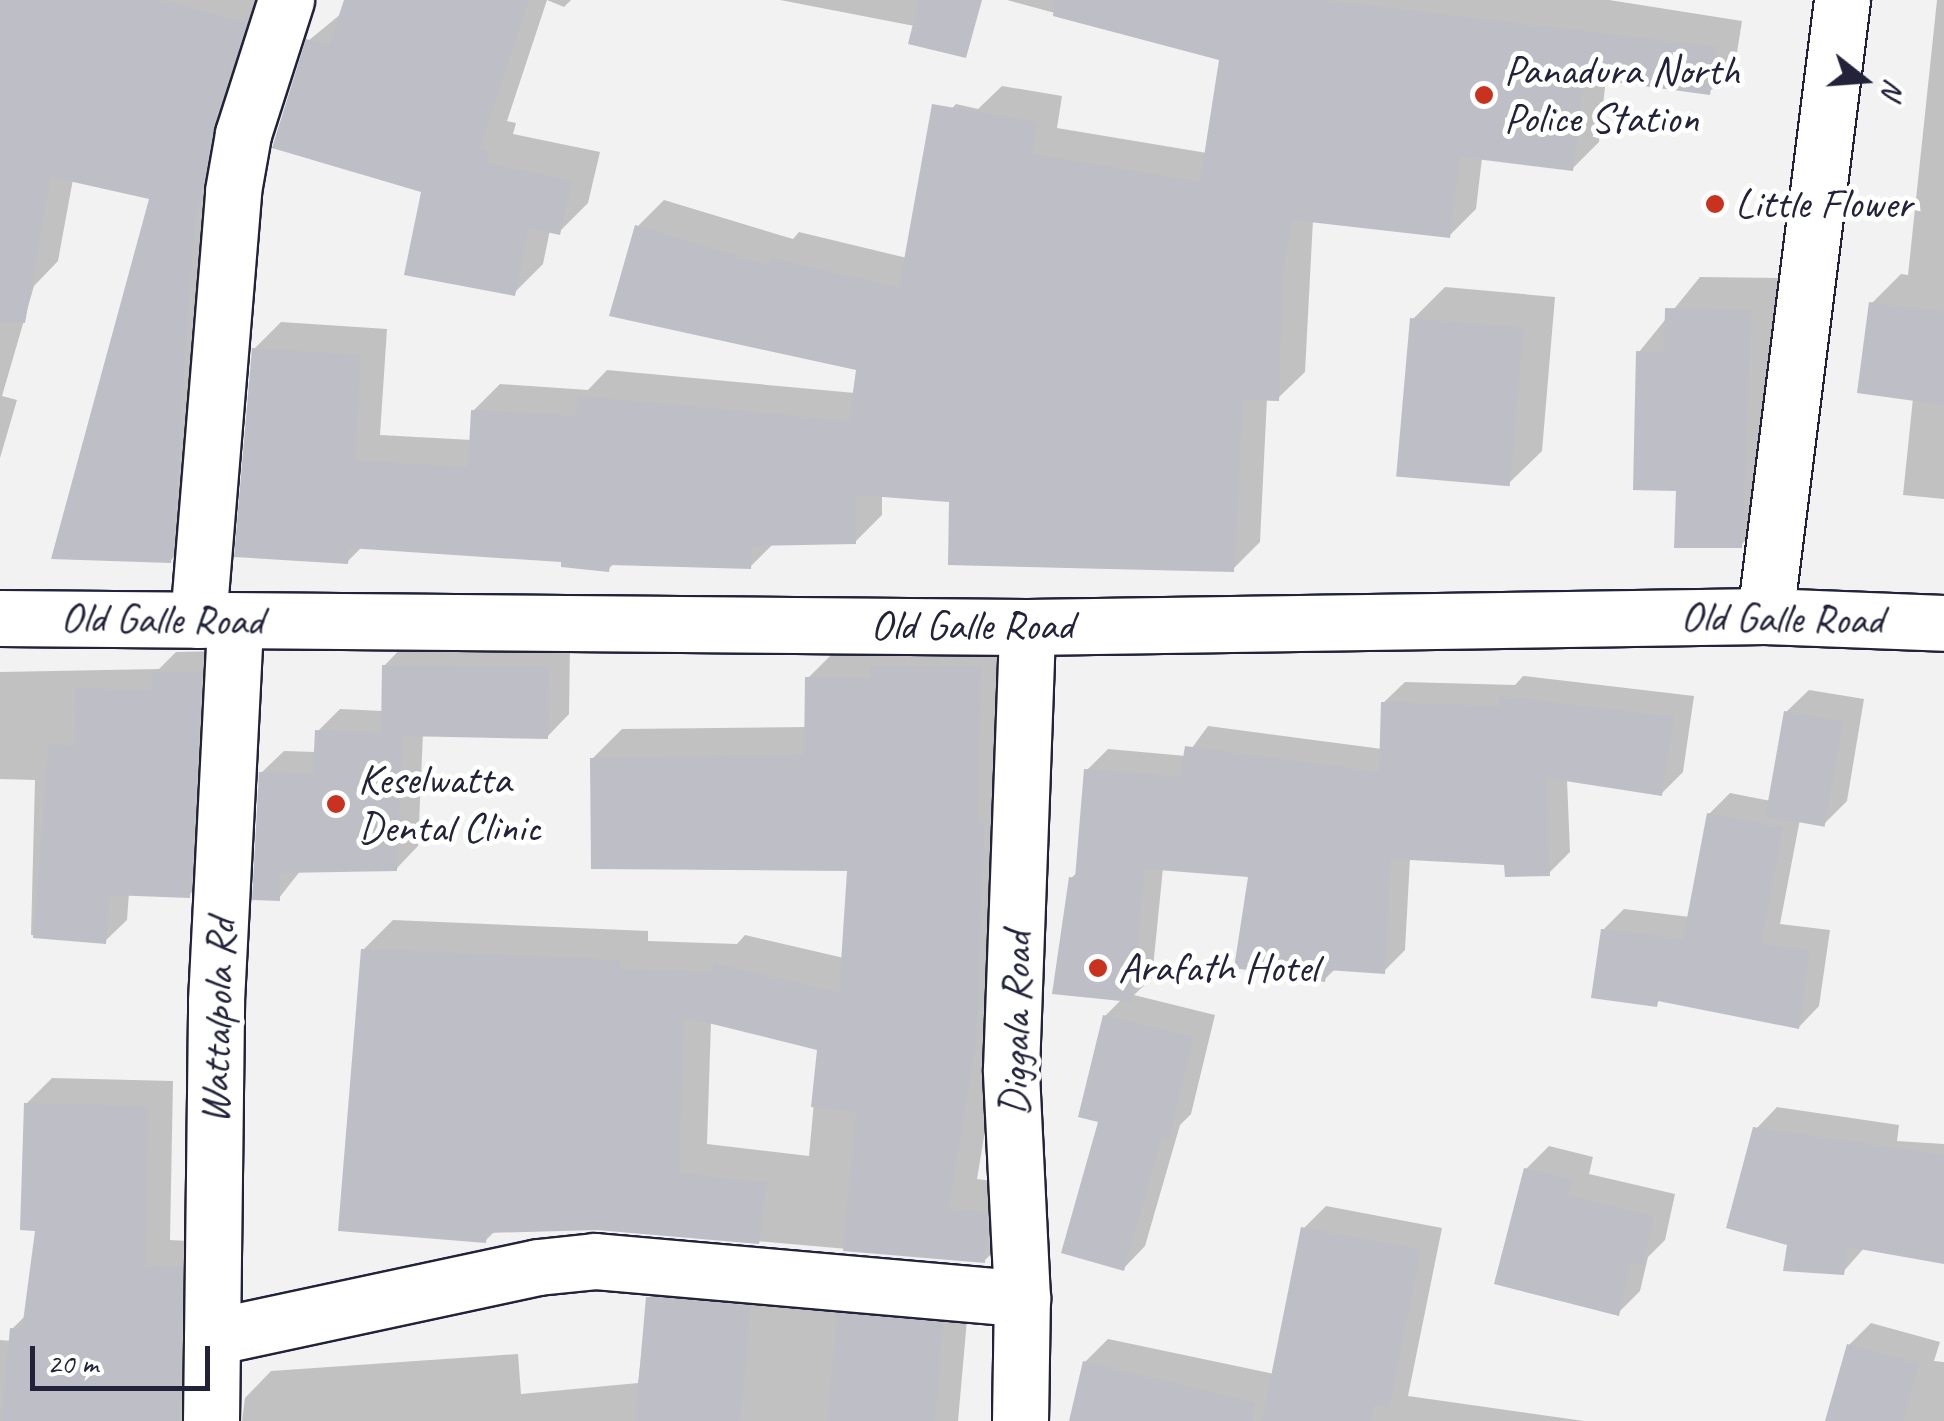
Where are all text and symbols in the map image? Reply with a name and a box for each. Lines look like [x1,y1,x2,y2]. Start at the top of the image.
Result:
north arrow [1814,30,1914,130]
place label: Panadura North Police Station [1504,46,1740,144]
text: N [1874,76,1912,102]
marker: Panadura North Police Station [1473,84,1495,106]
place label: Little Flower [1735,179,1912,229]
marker: Little Flower [1704,193,1726,215]
street label: Old Galle Road [1680,592,1884,646]
street label: Old Galle Road [60,593,264,647]
street label: Old Galle Road [871,601,1073,651]
place label: Keselwatta Dental Clinic [358,755,541,854]
marker: Keselwatta Dental Clinic [323,791,349,817]
street label: Wattalpola Rd [189,918,247,1124]
street label: Diggala Road [989,931,1043,1117]
place label: Arafath Hotel [1118,943,1318,993]
marker: Arafath Hotel [1087,957,1109,979]
scale bar [35,1326,215,1388]
text: 20 m [47,1344,98,1382]

